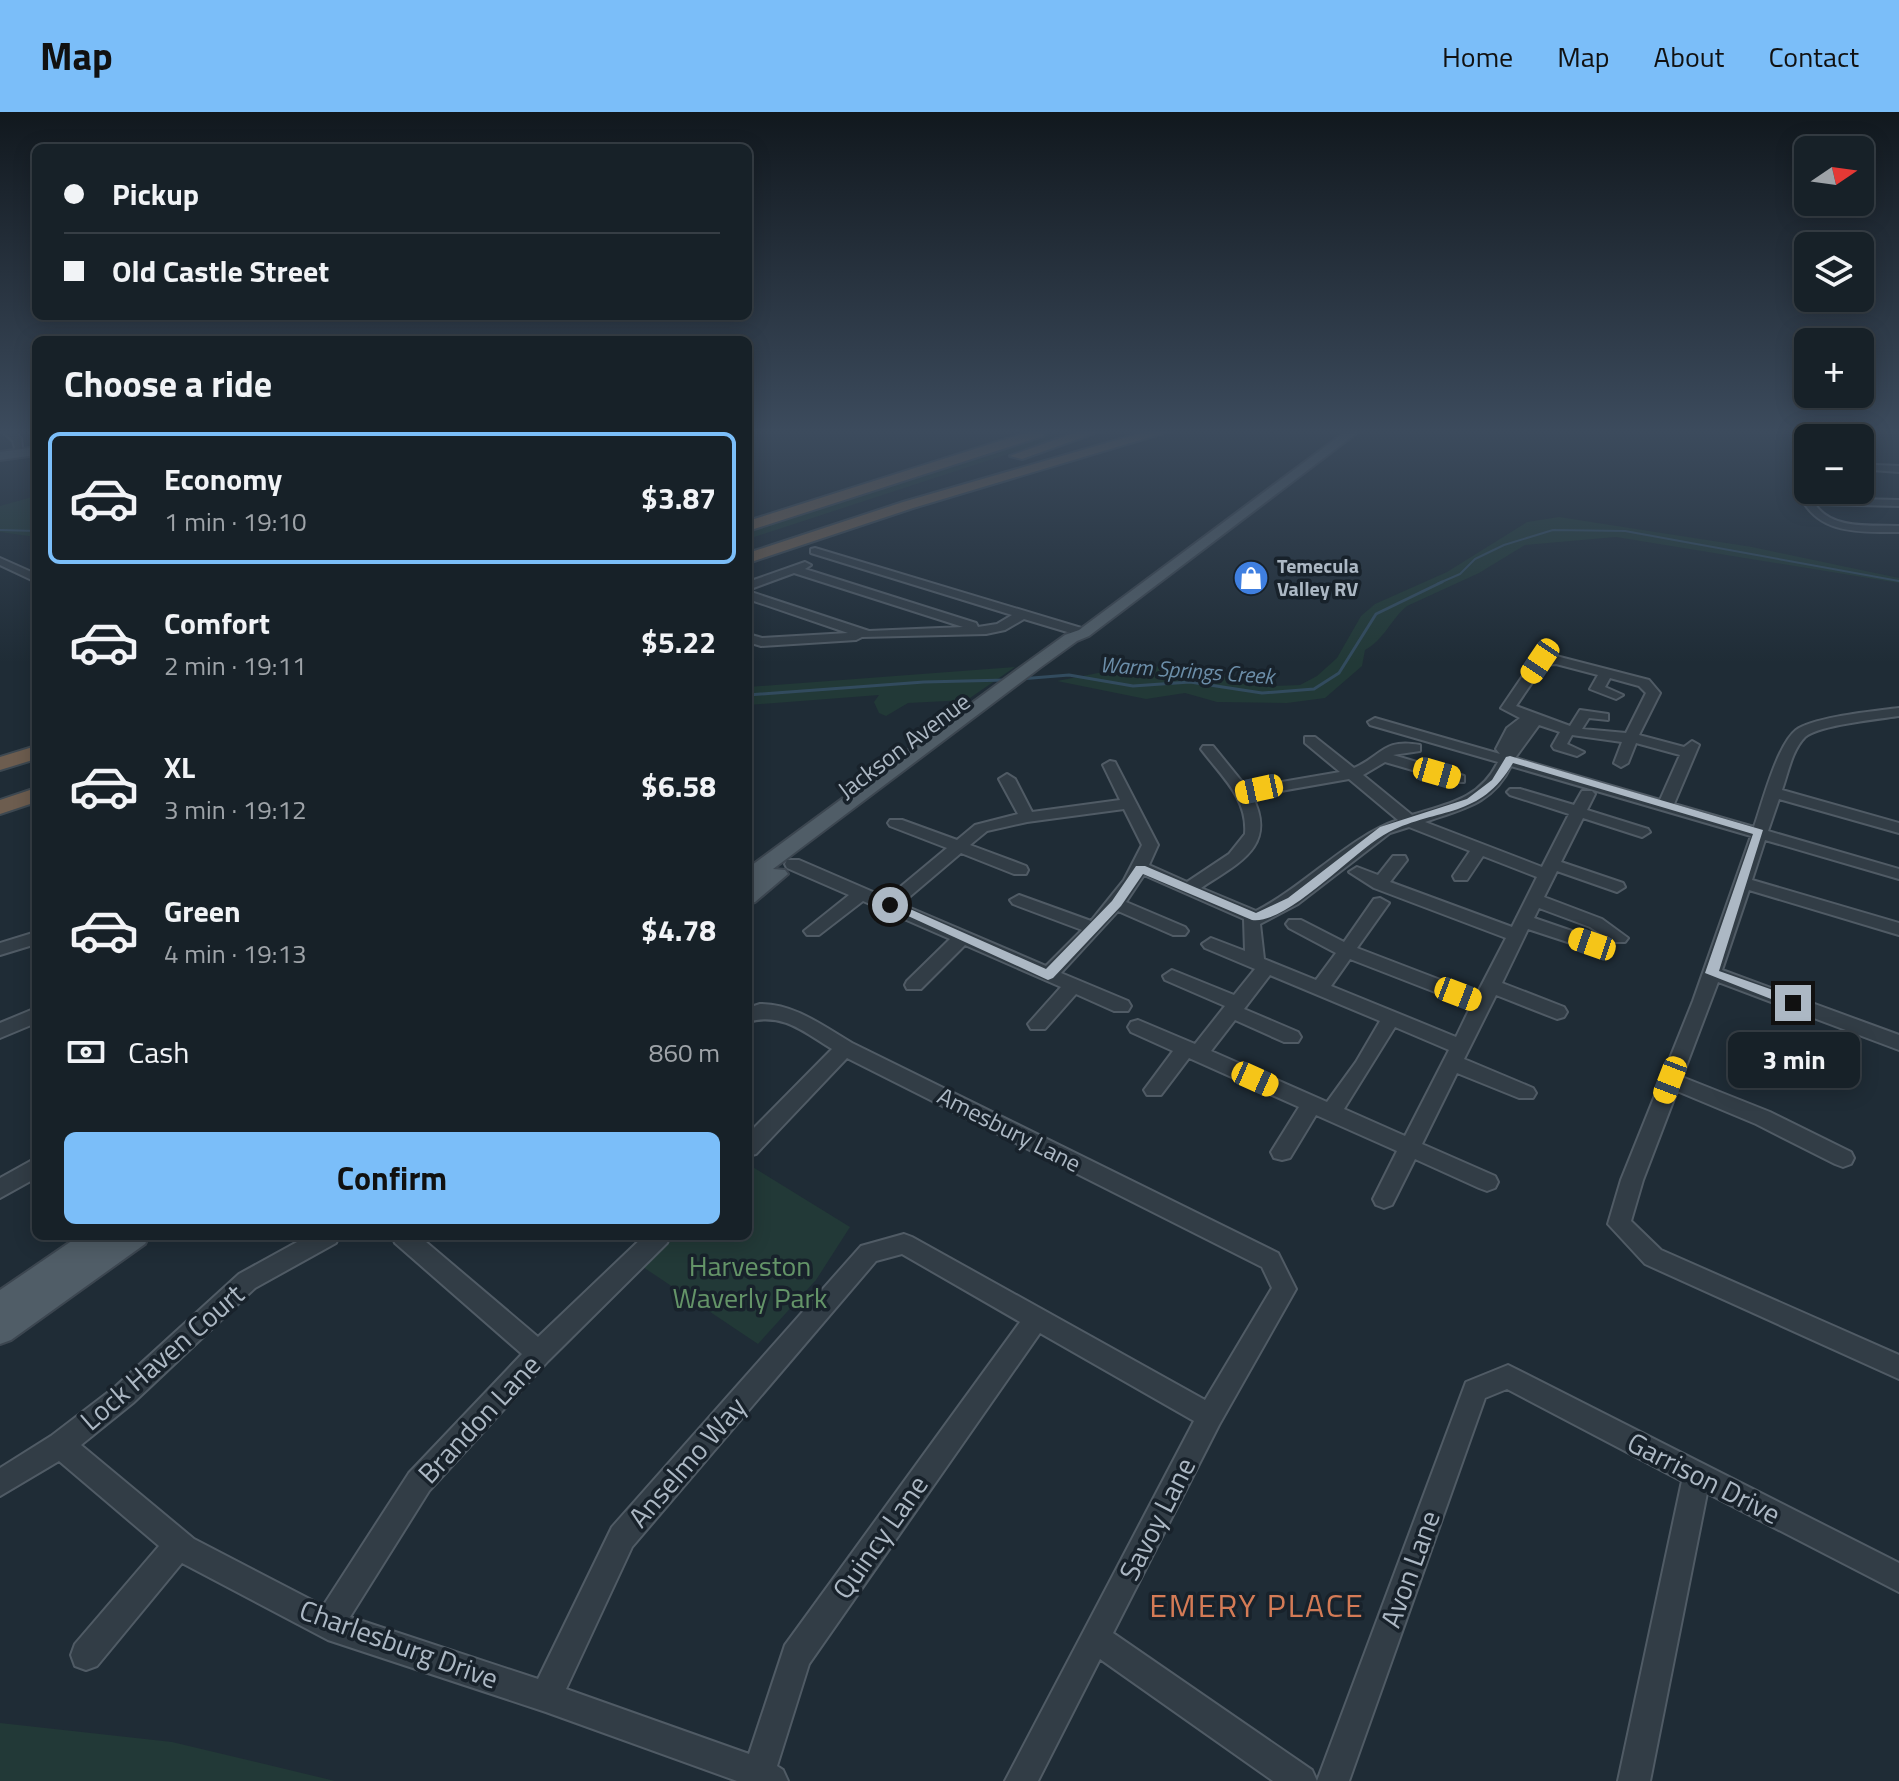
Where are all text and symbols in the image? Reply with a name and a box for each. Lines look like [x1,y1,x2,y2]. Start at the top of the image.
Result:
text: Map [40,27,113,85]
text: Home [1442,35,1513,78]
text: Map [1557,35,1610,78]
text: About [1654,35,1724,78]
text: Contact [1768,35,1859,78]
north arrow [1794,136,1874,216]
map controls [1794,136,1874,504]
text: Pickup [112,171,199,217]
button: layers [1794,232,1874,312]
text: Old Castle Street [112,248,329,294]
button: + [1794,328,1874,408]
text: Choose a ride [64,356,272,411]
button: − [1794,424,1874,504]
text: Economy [164,456,282,502]
icon: car [68,462,140,534]
text: $3.87 [641,475,716,521]
text: 1 min · 19:10 [164,502,307,541]
place label: Temecula Valley RV [1277,550,1359,604]
shop icon: Temecula Valley RV [1232,559,1270,597]
text: Comfort [164,600,270,646]
icon: car [68,606,140,678]
text: $5.22 [641,619,716,665]
car [1517,634,1563,688]
text: 2 min · 19:11 [164,646,307,685]
water label: Warm Springs Creek [1099,647,1277,693]
street label: Jackson Avenue [829,683,977,807]
text: XL [164,744,195,790]
icon: car [68,750,140,822]
car [1411,755,1463,791]
text: $6.58 [641,763,716,809]
car [1233,772,1285,806]
text: 3 min · 19:12 [164,790,307,829]
route start [872,887,908,923]
text: Green [164,888,241,934]
icon: car [68,894,140,966]
text: $4.78 [641,907,716,953]
car [1565,925,1619,963]
text: 4 min · 19:13 [164,934,307,973]
car [1431,974,1485,1014]
route end [1775,985,1811,1021]
text: Cash [128,1029,189,1075]
icon: cash [64,1030,108,1074]
callout: 3 min [1727,1031,1859,1087]
text: 860 m [649,1033,720,1072]
text: 3 min [1762,1040,1826,1079]
car [1650,1053,1690,1107]
car [1228,1058,1282,1100]
street label: Amesbury Lane [931,1077,1087,1181]
button: Confirm [64,1132,720,1224]
park label: Harveston Waverly Park [672,1244,828,1319]
street label: Lock Haven Court [70,1273,253,1440]
street label: Brandon Lane [407,1344,550,1493]
street label: Anselmo Way [617,1387,756,1537]
street label: Garrison Drive [1620,1420,1788,1535]
street label: Savoy Lane [1107,1450,1206,1588]
street label: Quincy Lane [821,1466,938,1608]
street label: Avon Lane [1368,1504,1451,1634]
district label: EMERY PLACE [1149,1581,1365,1629]
street label: Charlesburg Drive [294,1588,504,1699]

